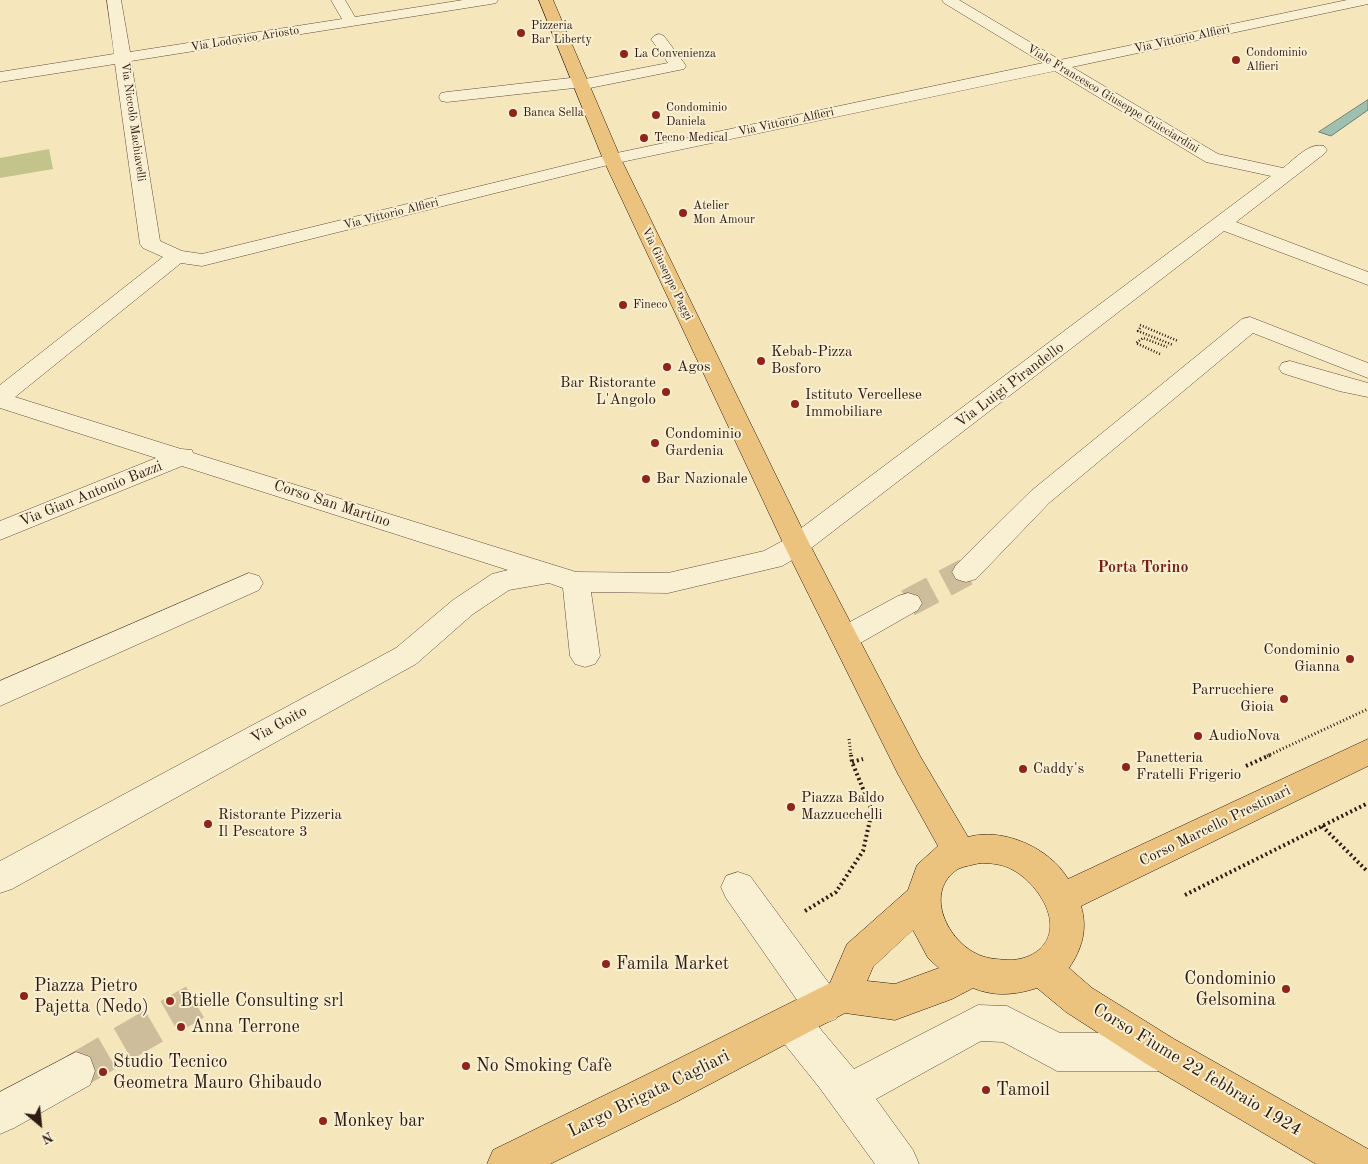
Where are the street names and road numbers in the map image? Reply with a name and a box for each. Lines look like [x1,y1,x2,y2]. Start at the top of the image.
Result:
street label: Via Vittorio Alfieri [1133,22,1231,56]
street label: Via Lodovico Ariosto [190,23,300,55]
street label: Viale Francesco Giuseppe Guicciardini [1024,42,1202,156]
street label: Via Niccolò Machiavelli [118,61,148,183]
street label: Via Vittorio Alfieri [737,105,835,139]
street label: Via Vittorio Alfieri [342,195,440,233]
street label: Via Giuseppe Paggi [638,225,696,323]
street label: Via Luigi Pirandello [952,338,1068,432]
street label: Via Gian Antonio Bazzi [17,457,165,531]
street label: Corso San Martino [271,477,393,531]
street label: Via Goito [248,702,310,748]
street label: Corso Marcello Prestinari [1137,782,1293,870]
street label: Corso Fiume 22 febbraio 1924 [1089,999,1305,1141]
street label: Largo Brigata Cagliari [565,1045,733,1143]

